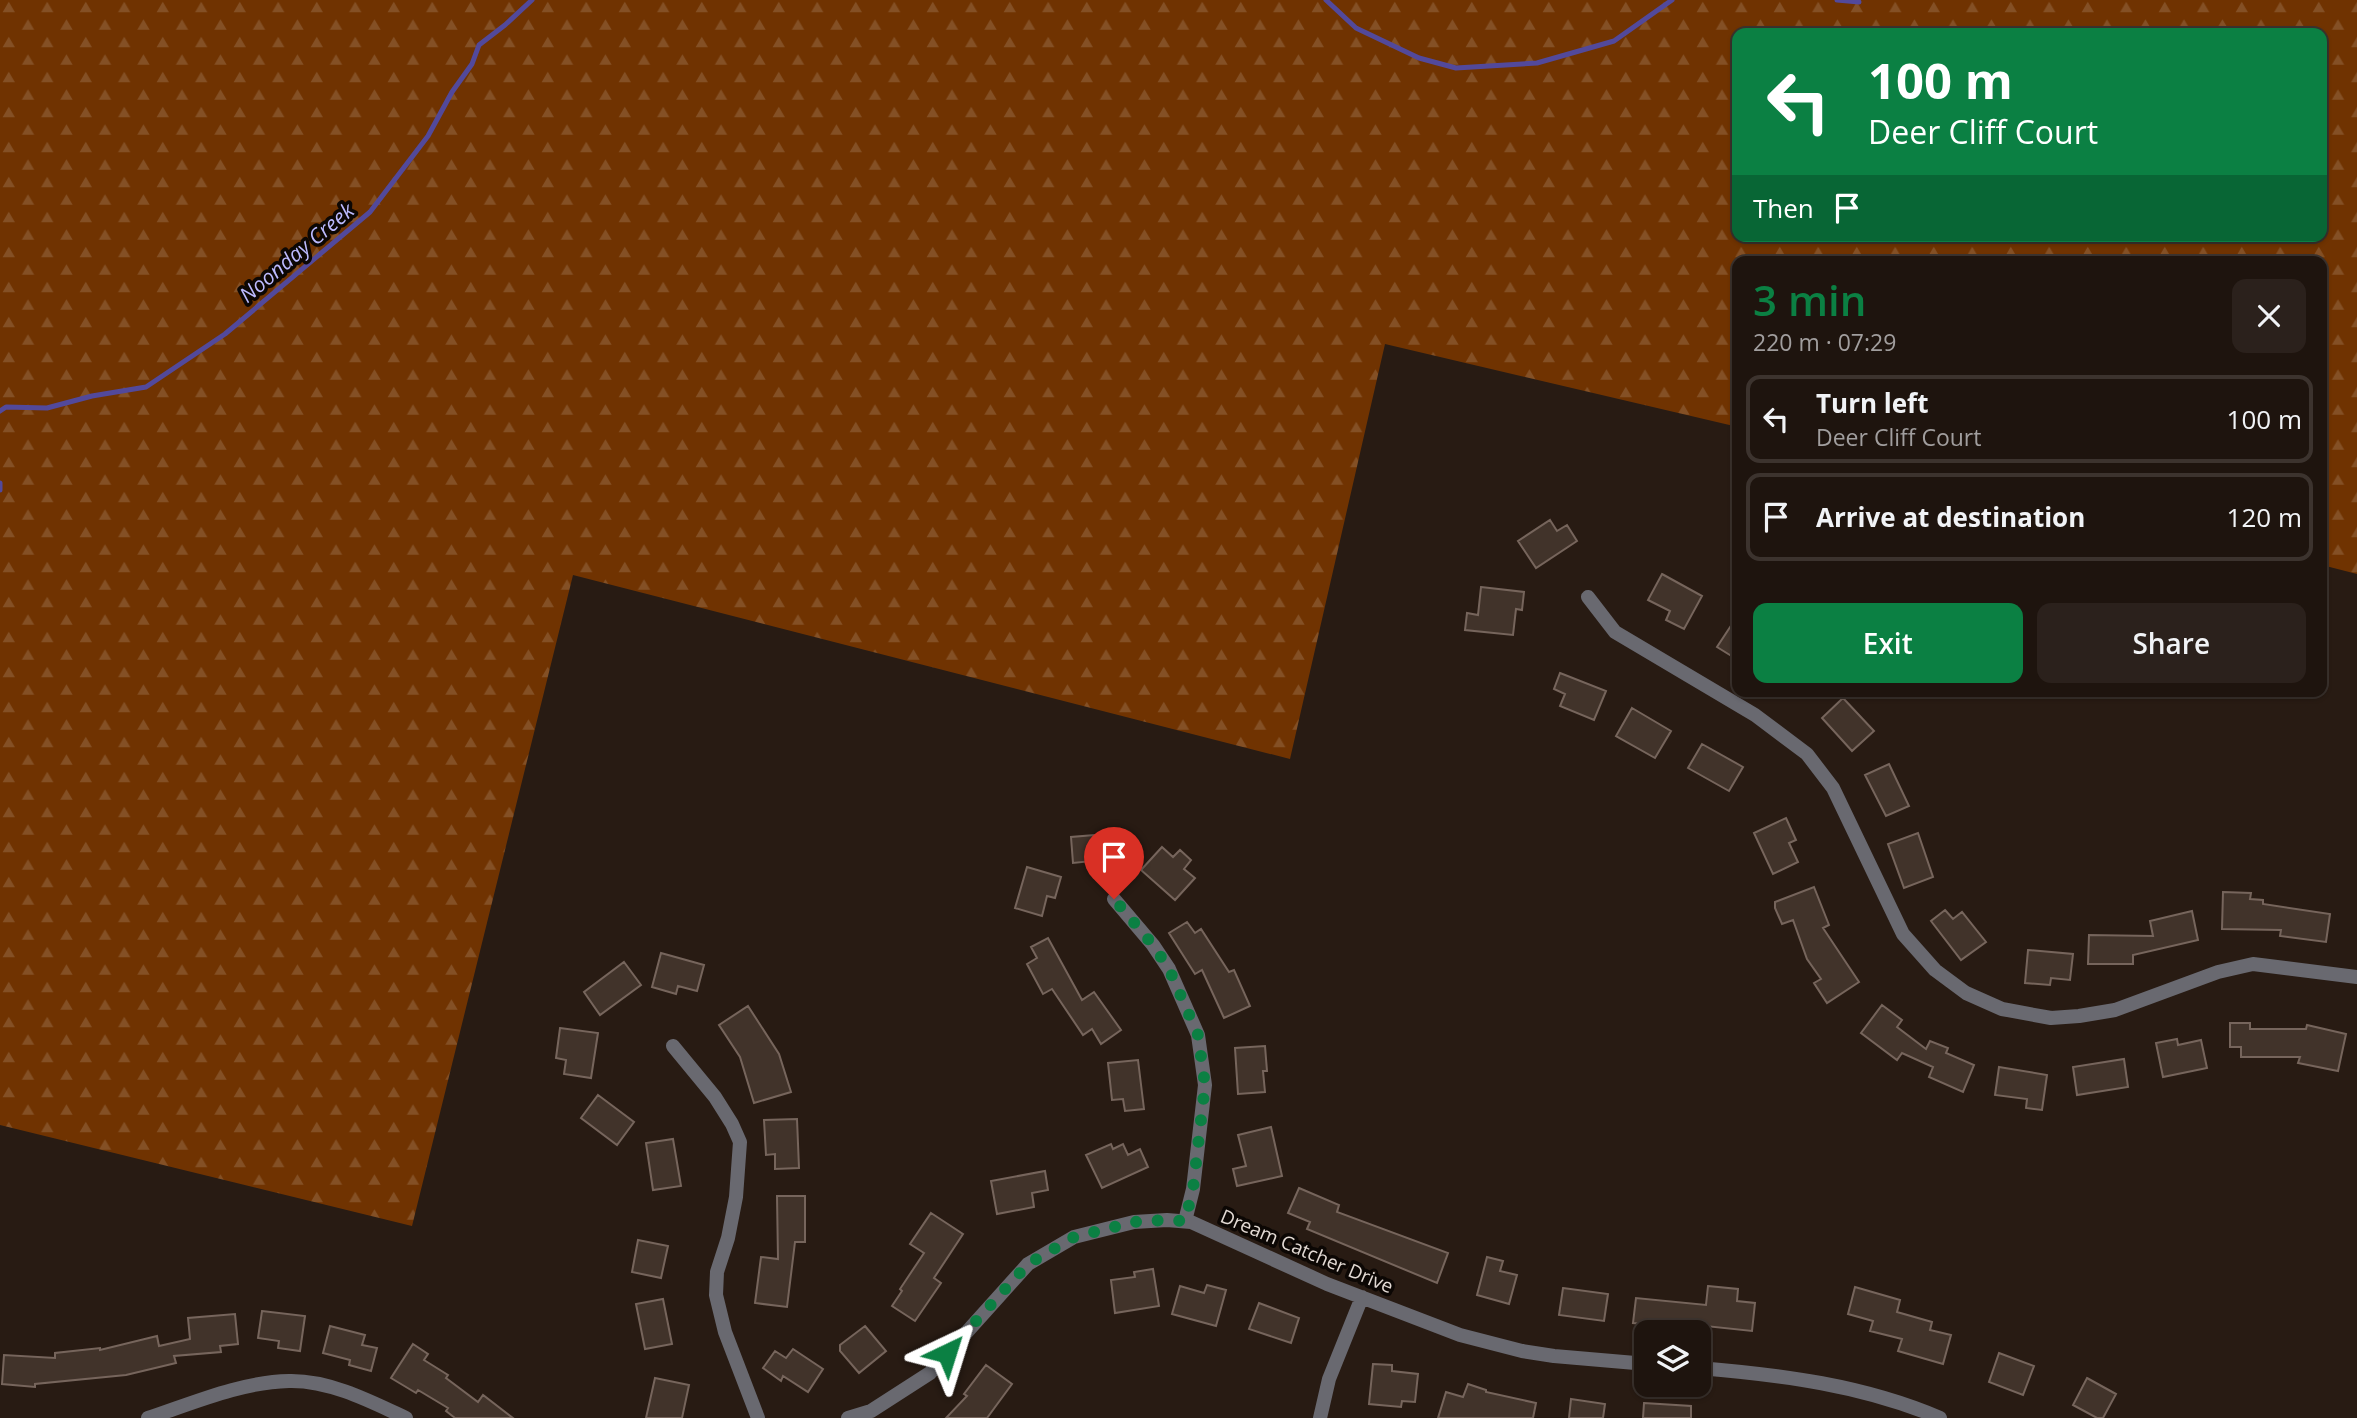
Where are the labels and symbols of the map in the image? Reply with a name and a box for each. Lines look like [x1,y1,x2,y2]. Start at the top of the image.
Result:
water label: Noonday Creek [233,196,360,308]
pin [1084,827,1144,899]
street label: Dream Catcher Drive [1217,1203,1397,1299]
position arrow [910,1316,984,1390]

